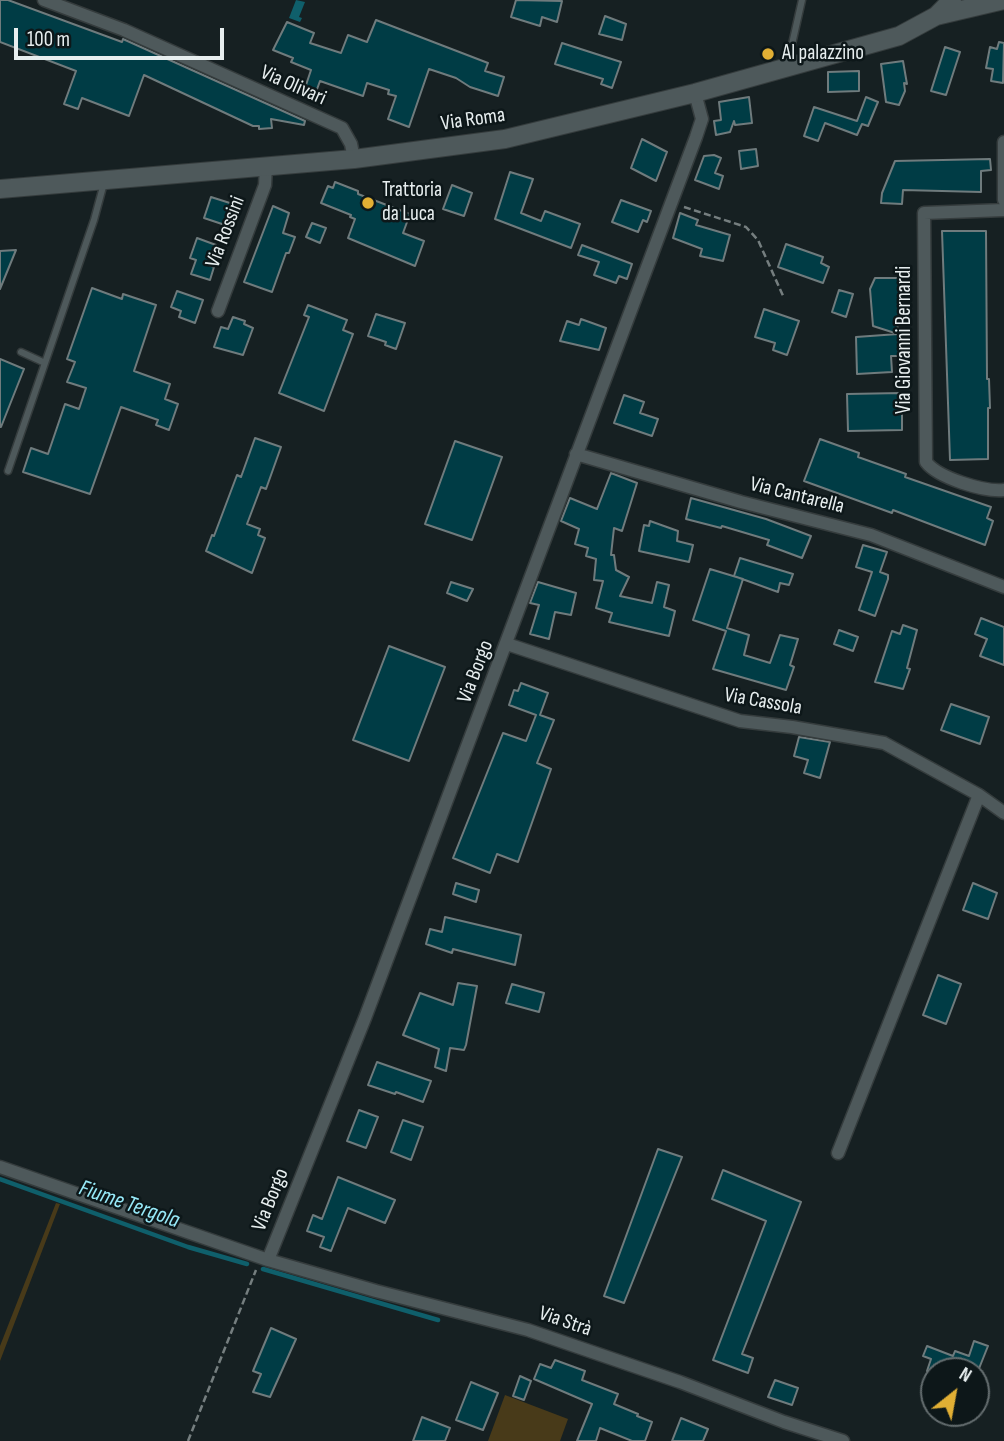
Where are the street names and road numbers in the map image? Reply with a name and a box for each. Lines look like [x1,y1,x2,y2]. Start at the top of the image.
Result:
street label: Via Olivari [256,60,330,112]
street label: Via Roma [439,103,507,137]
street label: Via Rossini [201,193,251,271]
street label: Via Giovanni Bernardi [892,266,918,414]
street label: Via Cantarella [747,472,847,520]
street label: Via Borgo [453,637,499,707]
street label: Via Cassola [722,683,804,721]
street label: Via Borgo [247,1165,295,1235]
street label: Via Strà [535,1301,595,1343]

